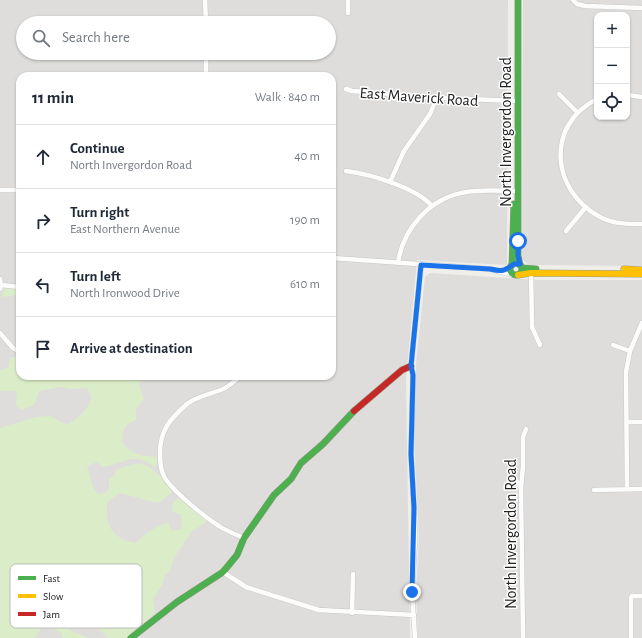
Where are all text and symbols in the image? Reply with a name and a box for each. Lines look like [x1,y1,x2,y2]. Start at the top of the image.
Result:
map controls [594,12,630,120]
button: + [594,12,630,48]
search box [16,16,336,60]
icon: search [30,27,52,49]
text: Search here [62,30,130,45]
button: − [594,48,630,84]
street label: North Invergordon Road [498,57,514,207]
button: locate [594,84,630,120]
street label: East Maverick Road [359,85,479,109]
text: 11 min [32,89,74,106]
text: Walk · 840 m [255,91,320,104]
text: Continue [70,141,125,156]
icon: ahead [32,146,54,168]
text: 40 m [294,150,320,163]
text: North Invergordon Road [70,159,192,172]
text: Turn right [70,205,129,220]
icon: right [32,210,54,232]
text: 190 m [290,214,320,227]
text: East Northern Avenue [70,223,180,236]
route start [509,232,527,250]
text: Turn left [70,269,121,284]
icon: left [32,274,54,296]
text: 610 m [290,278,320,291]
text: North Ironwood Drive [70,287,180,300]
icon: arrive [32,338,54,360]
text: Arrive at destination [70,341,193,356]
street label: North Invergordon Road [503,459,519,609]
legend [10,564,142,628]
text: Fast [43,573,61,584]
route end [403,583,421,601]
text: Slow [43,591,64,602]
text: Jam [43,609,60,620]

